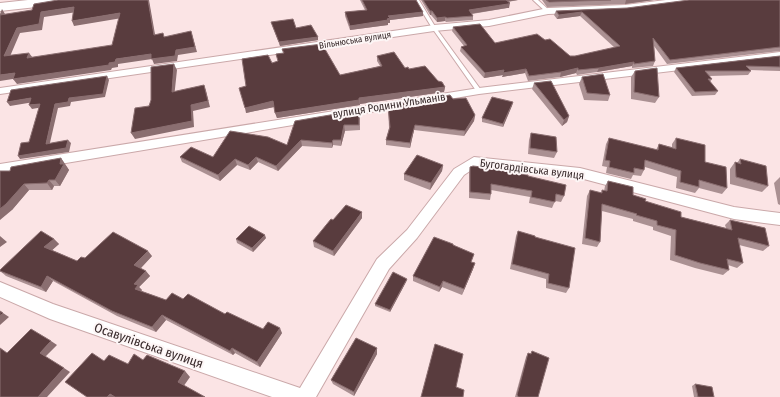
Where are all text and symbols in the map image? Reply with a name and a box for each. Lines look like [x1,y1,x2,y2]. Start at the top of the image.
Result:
street label: Вільнюська вулиця [318,29,392,51]
street label: вулиця Родини Ульманів [332,90,447,121]
street label: Бугогардівська вулиця [479,157,585,182]
street label: Осавулівська вулиця [92,320,205,371]

